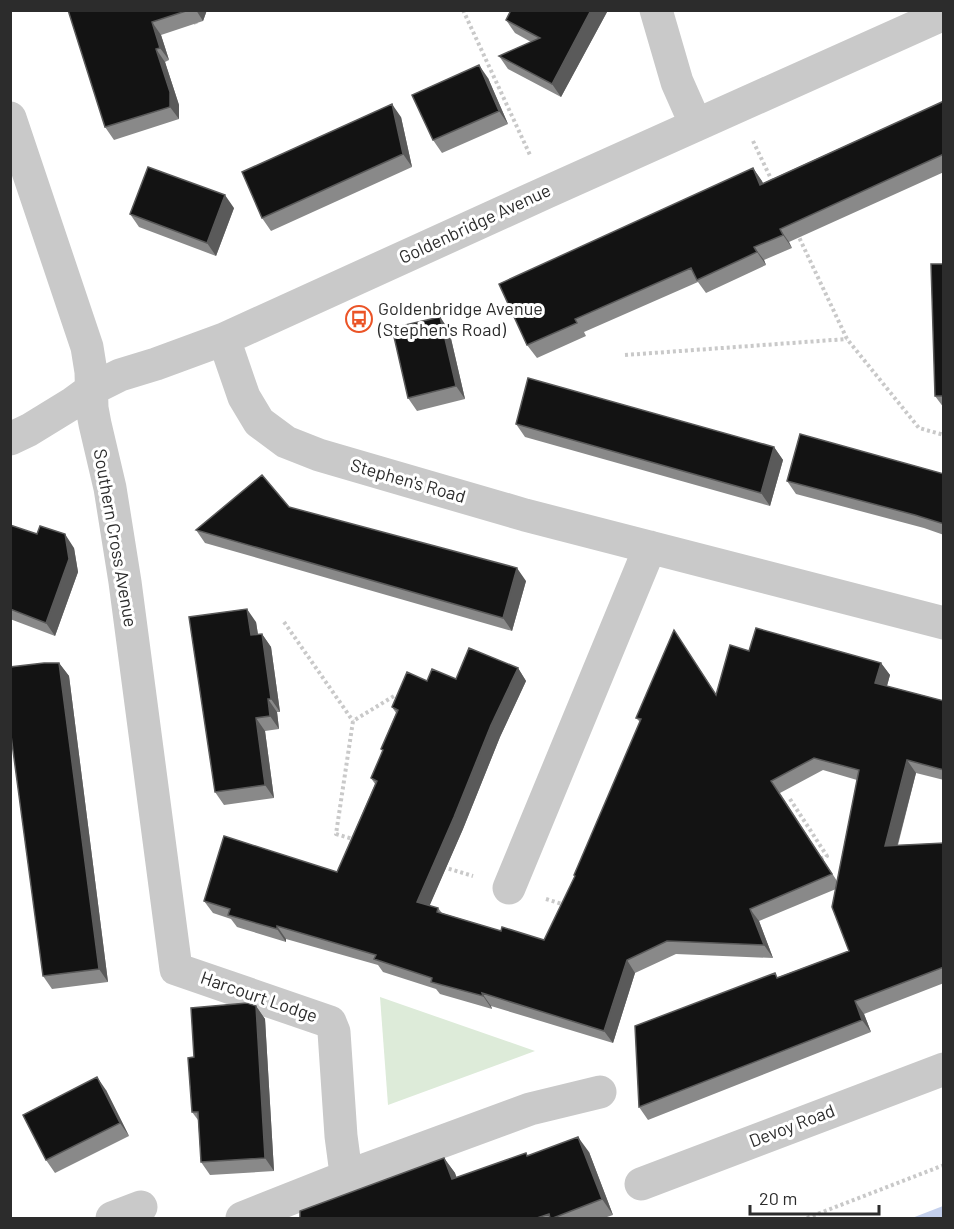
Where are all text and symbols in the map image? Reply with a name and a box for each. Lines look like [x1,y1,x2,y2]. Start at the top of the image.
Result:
street label: Goldenbridge Avenue [395,178,554,268]
place label: Goldenbridge Avenue (Stephen's Road) [377,297,543,340]
bus stop icon: Goldenbridge Avenue (Stephen's Road) [344,304,374,334]
street label: Southern Cross Avenue [89,447,142,629]
street label: Stephen's Road [348,453,468,507]
street label: Harcourt Lodge [198,966,321,1026]
street label: Devoy Road [746,1099,838,1151]
scale bar [750,1178,879,1216]
text: 20 m [759,1187,797,1209]

